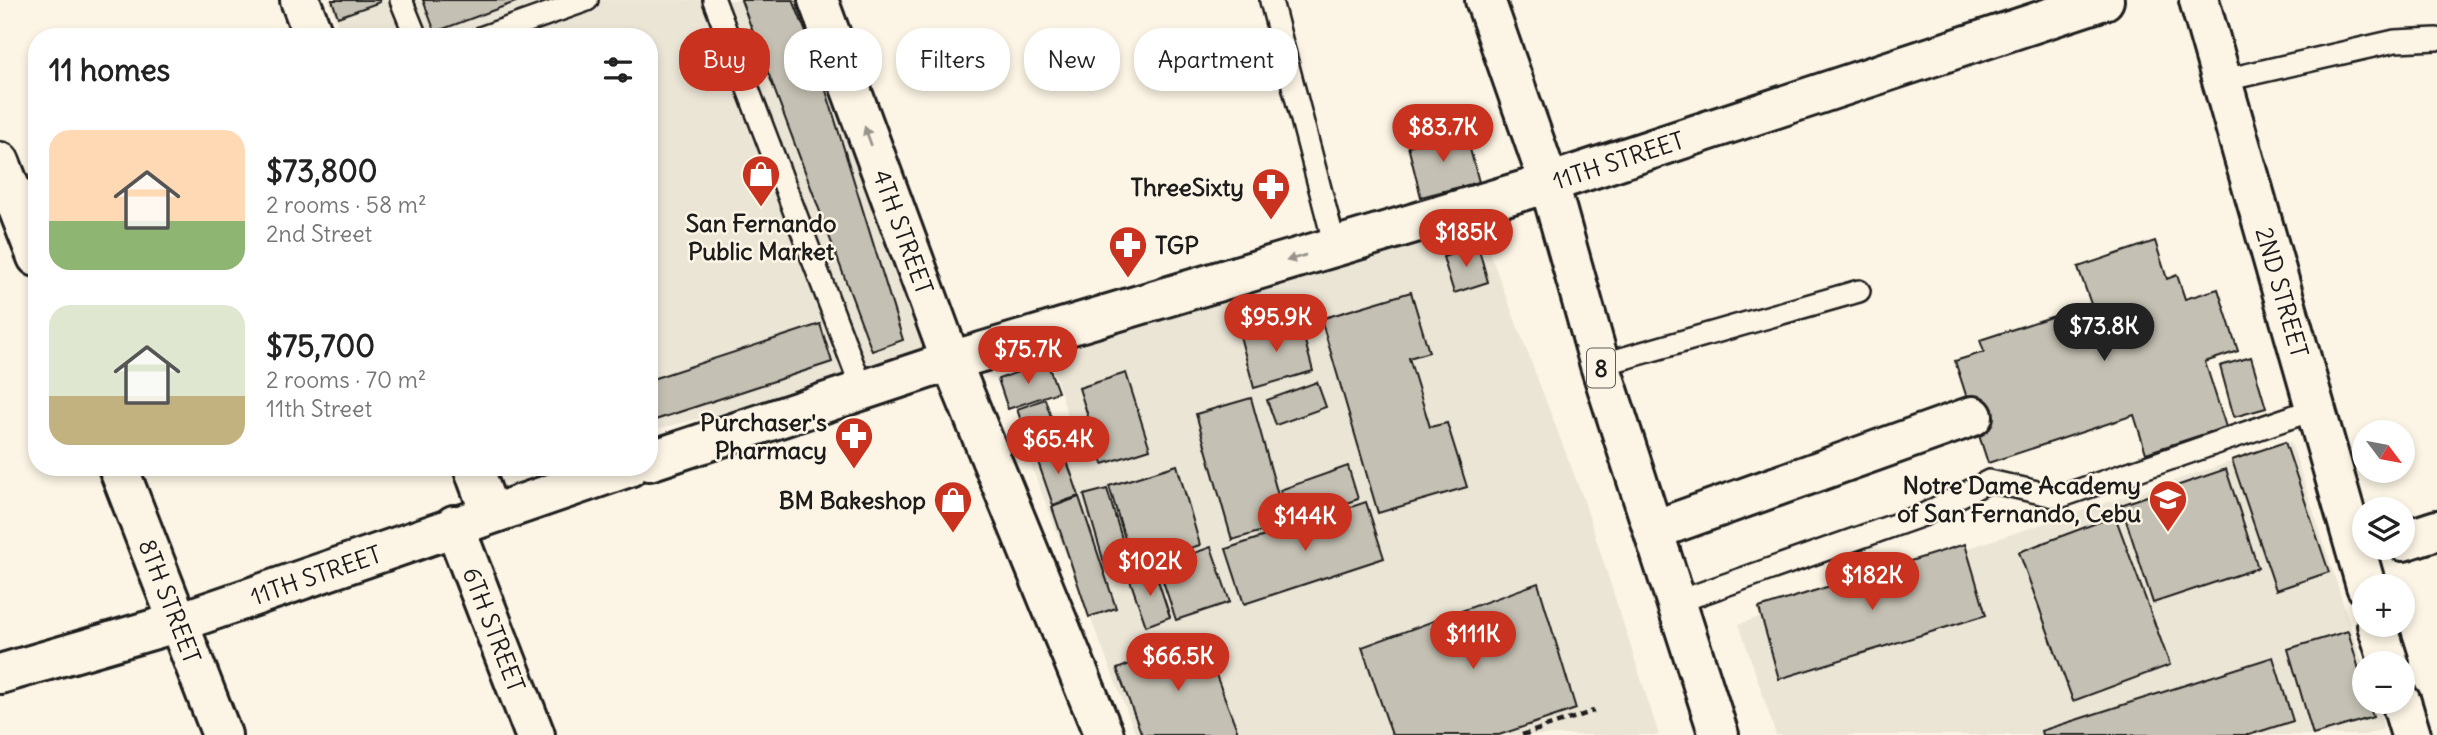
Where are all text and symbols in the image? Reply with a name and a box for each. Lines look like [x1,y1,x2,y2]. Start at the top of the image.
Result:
chip: Buy [679,28,770,91]
chip: Rent [784,28,882,91]
chip: Filters [896,28,1010,91]
chip: New [1024,28,1120,91]
chip: Apartment [1134,28,1298,91]
text: 11 homes [49,51,170,89]
icon: filters [599,51,637,89]
pin: $83.7K [1386,104,1500,164]
text: $83.7K [1408,112,1478,141]
street label: 11TH STREET [1549,125,1688,196]
one-way arrow [862,126,873,147]
text: $73,800 [266,152,377,190]
shop icon: San Fernando Public Market [740,153,782,208]
icon: home [105,158,189,242]
street label: 4TH STREET [867,165,940,298]
pharmacy icon: ThreeSixty [1250,166,1292,221]
place label: ThreeSixty [1130,172,1244,202]
text: 2 rooms · 58 m² [266,190,427,219]
place label: San Fernando Public Market [686,208,836,266]
pin: $185K [1417,210,1515,269]
text: $185K [1435,217,1497,246]
text: 2nd Street [266,219,372,248]
pharmacy icon: TGP [1107,224,1149,279]
street label: 2ND STREET [2249,224,2315,361]
place label: TGP [1155,230,1199,260]
one-way arrow [1285,253,1306,263]
pin: $95.9K [1219,294,1333,354]
text: $95.9K [1240,302,1312,331]
pin: $73.8K [2047,304,2161,363]
text: $73.8K [2069,311,2139,340]
pin: $75.7K [971,326,1085,386]
text: $75,700 [266,327,375,365]
icon: home [105,333,189,417]
text: $75.7K [994,334,1062,363]
road number: 8 [1587,348,1615,388]
text: 2 rooms · 70 m² [266,365,426,394]
text: 11th Street [266,394,372,423]
place label: Purchaser's Pharmacy [700,407,827,465]
pharmacy icon: Purchaser's Pharmacy [833,415,875,470]
pin: $65.4K [1001,416,1115,476]
north arrow [2352,420,2415,483]
map controls [2352,420,2415,714]
text: $65.4K [1022,424,1094,453]
place label: Notre Dame Academy of San Fernando, Cebu [1897,470,2141,528]
school or university icon: Notre Dame Academy of San Fernando, Cebu [2147,478,2189,533]
shop icon: BM Bakeshop [932,479,974,534]
place label: BM Bakeshop [779,485,926,515]
pin: $144K [1256,494,1354,553]
button: layers [2352,497,2415,560]
text: $144K [1274,501,1336,530]
street label: 8TH STREET [132,535,208,668]
pin: $102K [1101,538,1199,598]
street label: 11TH STREET [246,539,385,611]
text: $102K [1118,546,1182,575]
pin: $182K [1823,552,1921,612]
text: $182K [1841,560,1903,589]
street label: 6TH STREET [457,563,532,696]
button: + [2352,574,2415,637]
pin: $111K [1424,612,1522,671]
text: $111K [1446,619,1500,648]
pin: $66.5K [1121,634,1235,693]
text: $66.5K [1142,641,1214,670]
button: − [2352,651,2415,714]

